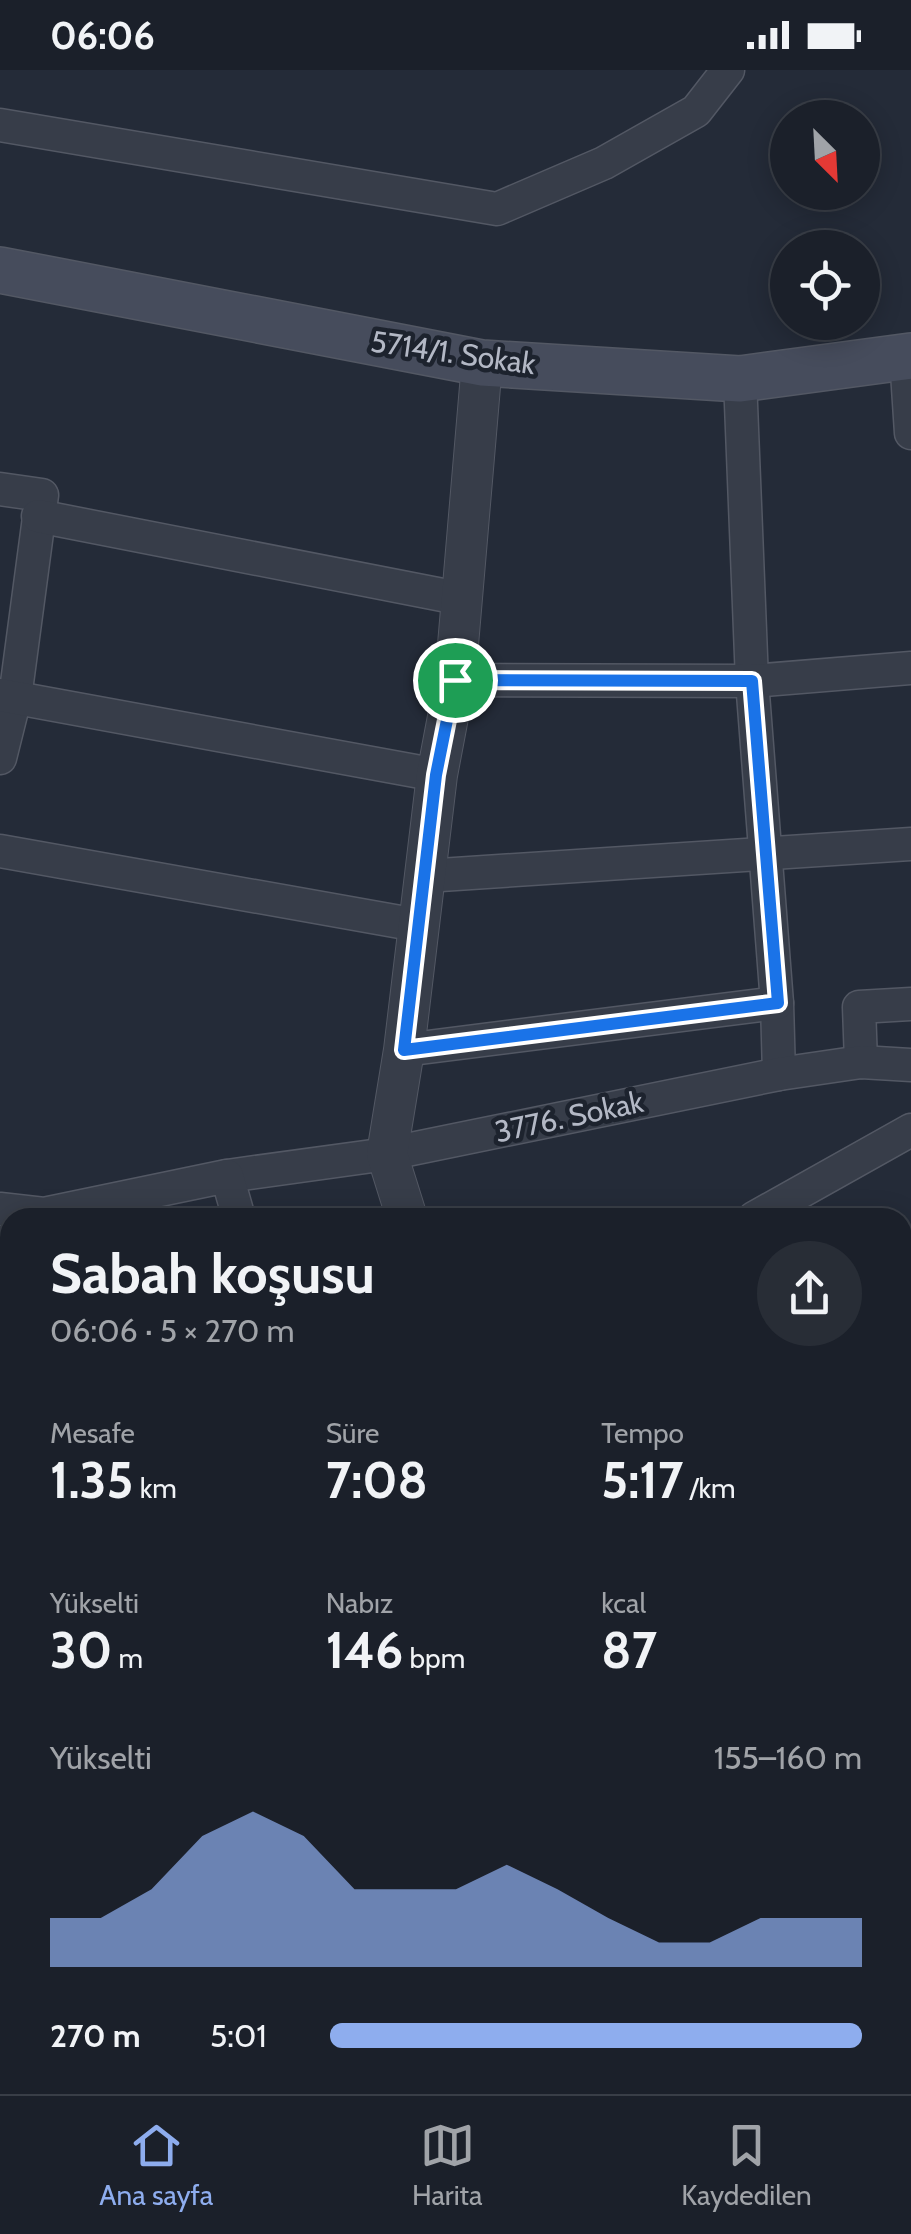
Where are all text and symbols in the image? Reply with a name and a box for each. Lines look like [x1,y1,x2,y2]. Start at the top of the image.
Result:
text: 06:06 [50,12,155,59]
north arrow [770,100,880,210]
map controls [770,100,880,340]
button: locate [770,230,880,340]
street label: 5714/1. Sokak [368,323,538,382]
pin [413,638,498,723]
icon: arrive [428,653,483,708]
street label: 3776. Sokak [491,1083,647,1150]
text: Sabah koşusu [50,1240,375,1307]
button: share [757,1241,862,1346]
text: 06:06 · 5 × 270 m [50,1311,295,1350]
text: Mesafe [50,1416,135,1450]
text: Süre [326,1416,379,1450]
text: Tempo [601,1416,684,1450]
text: 1.35 [50,1450,133,1511]
text: 7:08 [326,1450,428,1511]
text: 5:17 [601,1450,683,1511]
text: km [133,1471,177,1505]
text: /km [683,1471,736,1505]
text: Yükselti [50,1586,139,1620]
text: Nabız [326,1586,393,1620]
text: kcal [601,1586,646,1620]
text: 30 [50,1620,112,1681]
text: 146 [326,1620,403,1681]
text: 87 [601,1620,657,1681]
text: m [112,1641,143,1675]
text: bpm [403,1641,465,1675]
text: Yükselti [50,1738,152,1777]
text: 155–160 m [714,1738,862,1777]
text: 270 m [50,2016,141,2055]
text: 5:01 [210,2016,267,2055]
tab: Ana sayfa [99,2118,213,2212]
tab: Harita [412,2118,483,2212]
tab: Kaydedilen [681,2118,812,2212]

